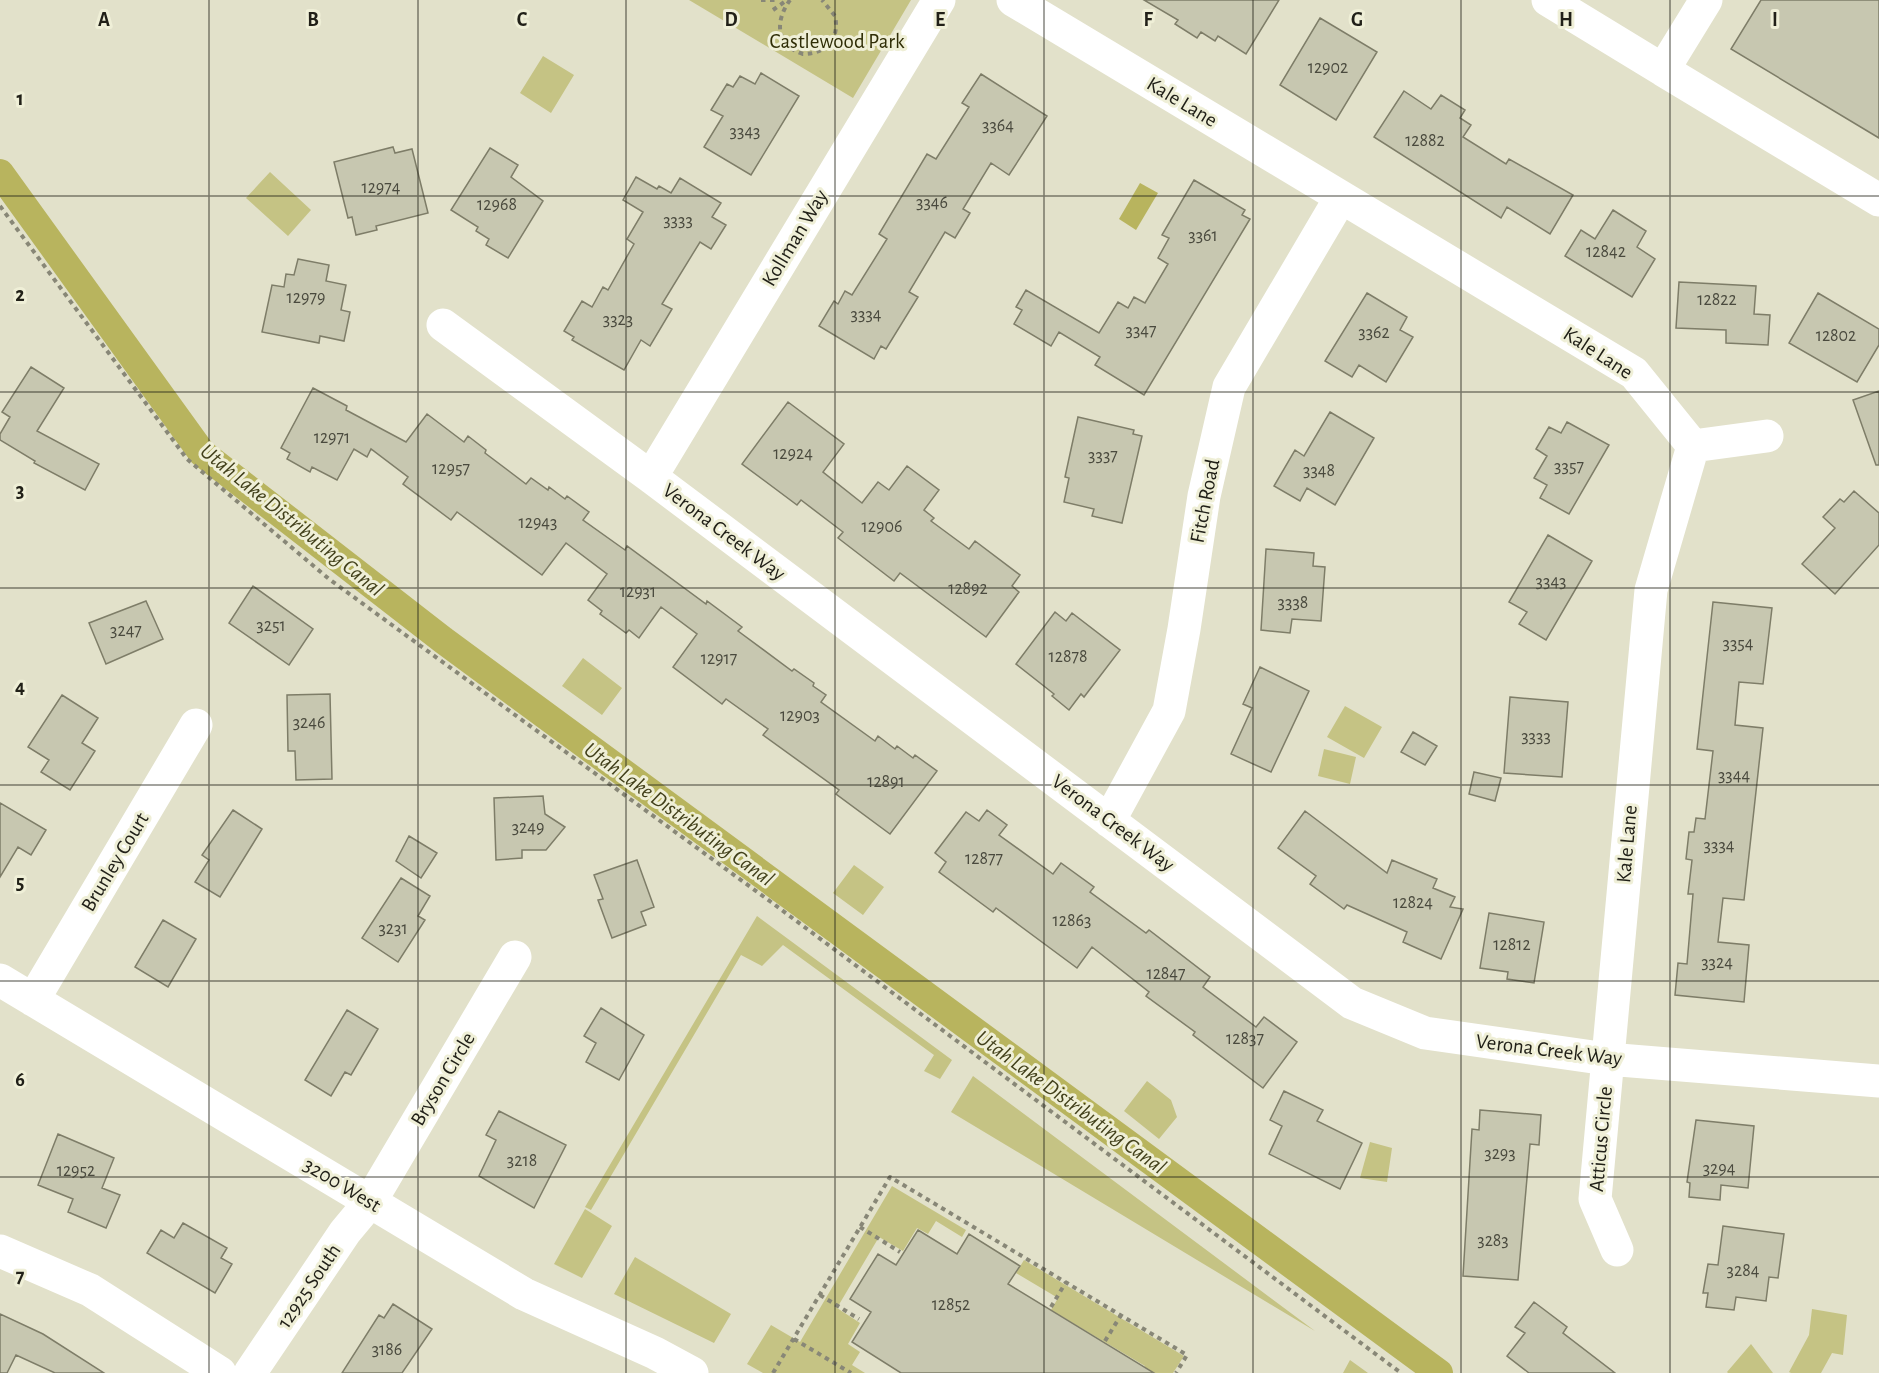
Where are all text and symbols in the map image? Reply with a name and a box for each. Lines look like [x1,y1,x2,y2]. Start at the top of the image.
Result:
text: A [98,10,110,30]
text: B [307,10,319,30]
text: C [517,10,528,30]
text: D [724,10,738,30]
text: E [935,10,945,30]
text: F [1143,10,1153,30]
text: G [1351,10,1363,30]
text: H [1559,10,1573,30]
text: I [1772,10,1778,30]
park label: Castlewood Park [769,31,905,52]
house number: 12902 [1308,59,1348,77]
street label: Kale Lane [1143,73,1221,131]
text: 1 [16,89,24,109]
house number: 3364 [982,117,1014,135]
house number: 3343 [730,123,760,141]
house number: 12882 [1405,132,1445,150]
house number: 12974 [361,179,401,197]
street label: Kollman Way [758,186,832,290]
house number: 3346 [916,194,948,212]
house number: 12968 [477,196,517,214]
house number: 3333 [663,212,693,230]
house number: 3361 [1188,227,1218,245]
house number: 12842 [1586,243,1626,261]
text: 2 [15,285,25,305]
house number: 12979 [287,289,325,307]
house number: 12822 [1697,291,1737,309]
house number: 3334 [851,306,882,324]
house number: 3323 [603,311,633,329]
house number: 3347 [1126,322,1157,340]
street label: Kale Lane [1560,323,1636,383]
house number: 3362 [1358,324,1390,342]
house number: 12802 [1816,327,1856,345]
house number: 12971 [314,429,350,447]
water label: Utah Lake Distributing Canal [196,440,388,600]
house number: 12924 [773,445,813,463]
house number: 3337 [1088,447,1118,465]
street label: Fitch Road [1187,457,1223,545]
house number: 3357 [1554,458,1584,476]
house number: 12957 [432,460,470,478]
house number: 3348 [1303,462,1335,480]
street label: Verona Creek Way [659,479,789,585]
text: 3 [16,481,24,501]
house number: 12943 [519,514,557,532]
house number: 12906 [862,518,902,536]
house number: 3343 [1536,573,1566,591]
house number: 12892 [948,580,988,598]
house number: 12931 [620,583,656,601]
house number: 3338 [1278,594,1308,612]
house number: 3251 [256,617,286,635]
house number: 3247 [110,622,142,640]
house number: 3354 [1722,635,1754,653]
house number: 12878 [1049,648,1087,666]
house number: 12917 [701,650,737,668]
text: 4 [15,677,25,697]
house number: 12903 [780,707,820,725]
house number: 3246 [293,714,325,732]
house number: 3333 [1521,728,1551,746]
water label: Utah Lake Distributing Canal [580,738,778,890]
house number: 3344 [1718,767,1750,785]
street label: Verona Creek Way [1048,770,1178,876]
house number: 12891 [867,773,905,791]
street label: Kale Lane [1613,804,1641,884]
street label: Brunley Court [77,809,153,915]
house number: 3249 [512,819,544,837]
house number: 3334 [1704,837,1735,855]
house number: 12877 [965,850,1003,868]
text: 5 [16,873,24,893]
house number: 12824 [1393,894,1433,912]
house number: 12863 [1053,912,1091,930]
house number: 3231 [378,920,408,938]
house number: 12812 [1493,936,1531,954]
house number: 3324 [1701,954,1733,972]
house number: 12847 [1146,965,1186,983]
water label: Utah Lake Distributing Canal [972,1026,1170,1178]
street label: Bryson Circle [407,1029,479,1129]
house number: 12837 [1226,1030,1264,1048]
street label: Verona Creek Way [1475,1031,1623,1069]
text: 6 [15,1070,25,1090]
street label: Atticus Circle [1586,1085,1616,1193]
house number: 3293 [1484,1145,1516,1163]
house number: 3218 [507,1152,537,1170]
street label: 3200 West [300,1154,384,1216]
house number: 3294 [1703,1160,1736,1178]
house number: 12952 [57,1162,95,1180]
house number: 3283 [1477,1232,1509,1250]
street label: 12925 South [273,1240,345,1332]
house number: 3284 [1727,1262,1760,1280]
text: 7 [16,1266,25,1286]
house number: 12852 [932,1296,970,1314]
house number: 3186 [372,1341,402,1359]

